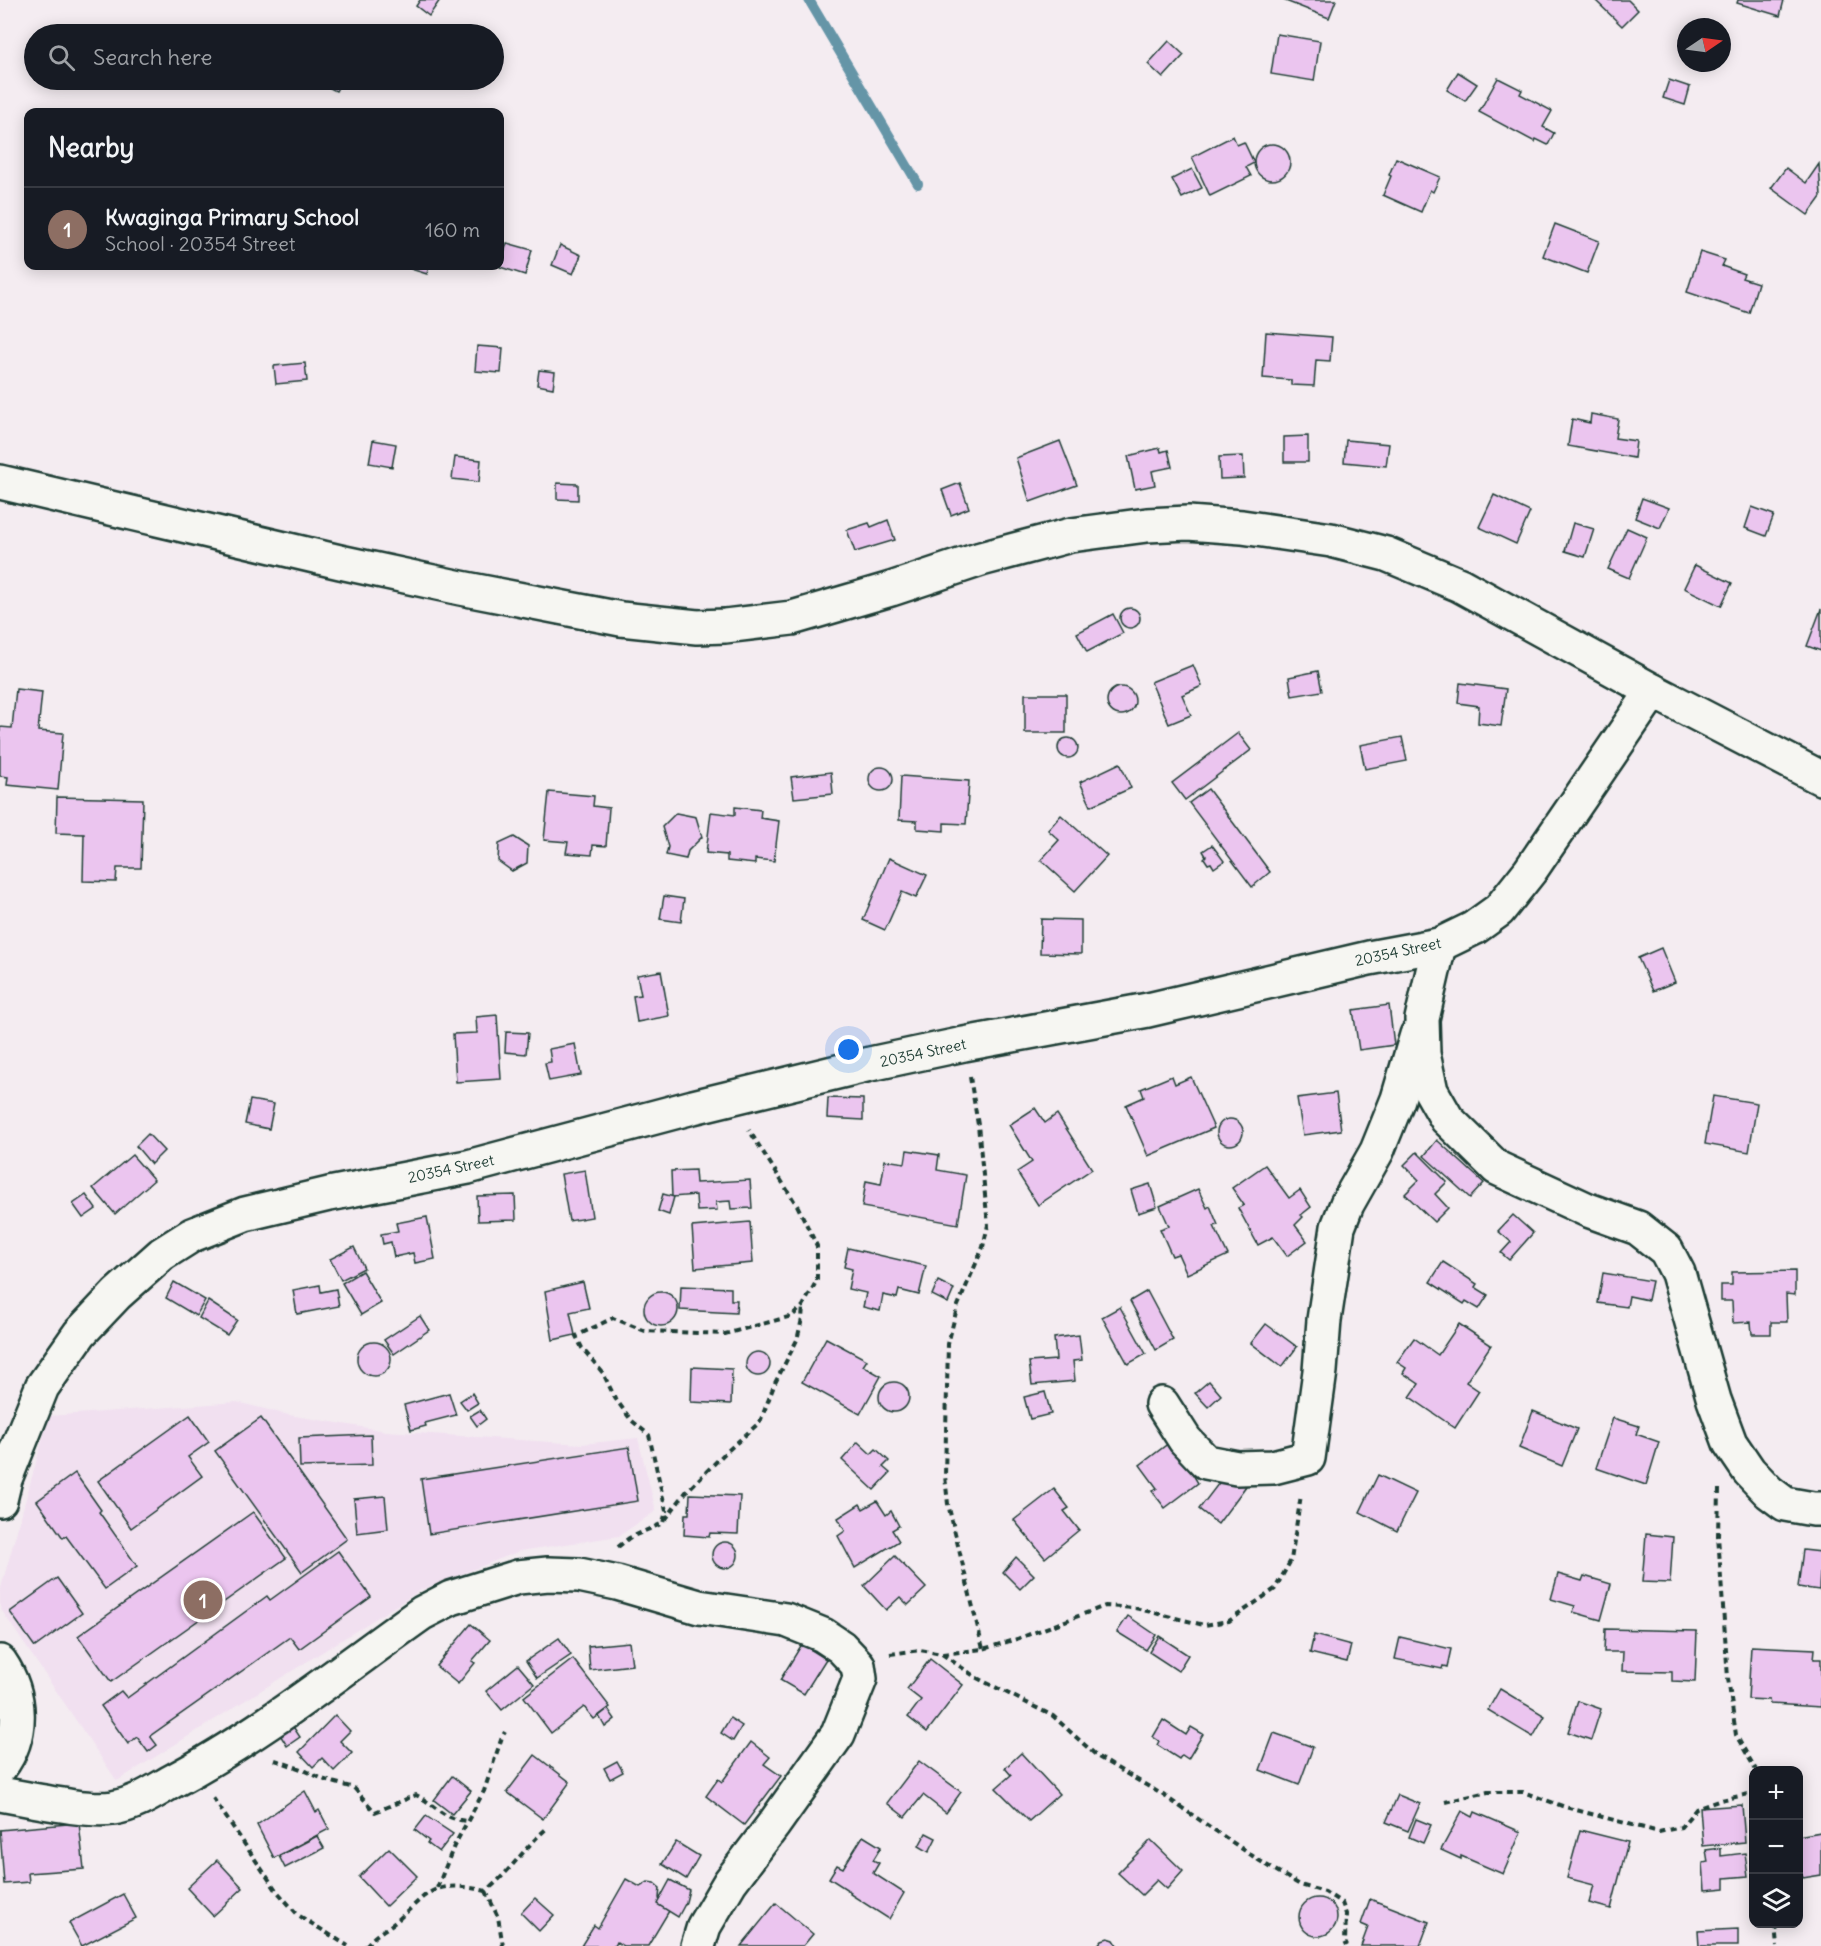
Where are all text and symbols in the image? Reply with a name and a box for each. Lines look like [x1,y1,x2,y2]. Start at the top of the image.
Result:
north arrow [1677,18,1731,72]
search box [24,24,504,90]
icon: search [45,41,78,74]
text: Search here [93,43,212,71]
text: Nearby [48,131,134,164]
text: Kwaginga Primary School [105,203,359,231]
text: 1 [64,217,71,242]
text: 160 m [425,217,480,242]
text: School · 20354 Street [105,231,295,256]
street label: 20354 Street [1353,933,1443,970]
street label: 20354 Street [878,1034,968,1071]
your location [834,1035,863,1064]
street label: 20354 Street [406,1150,496,1187]
pin: 1 [184,1578,222,1622]
map controls [1749,1766,1803,1928]
button: + [1749,1766,1803,1820]
button: − [1749,1820,1803,1874]
button: layers [1749,1874,1803,1928]

